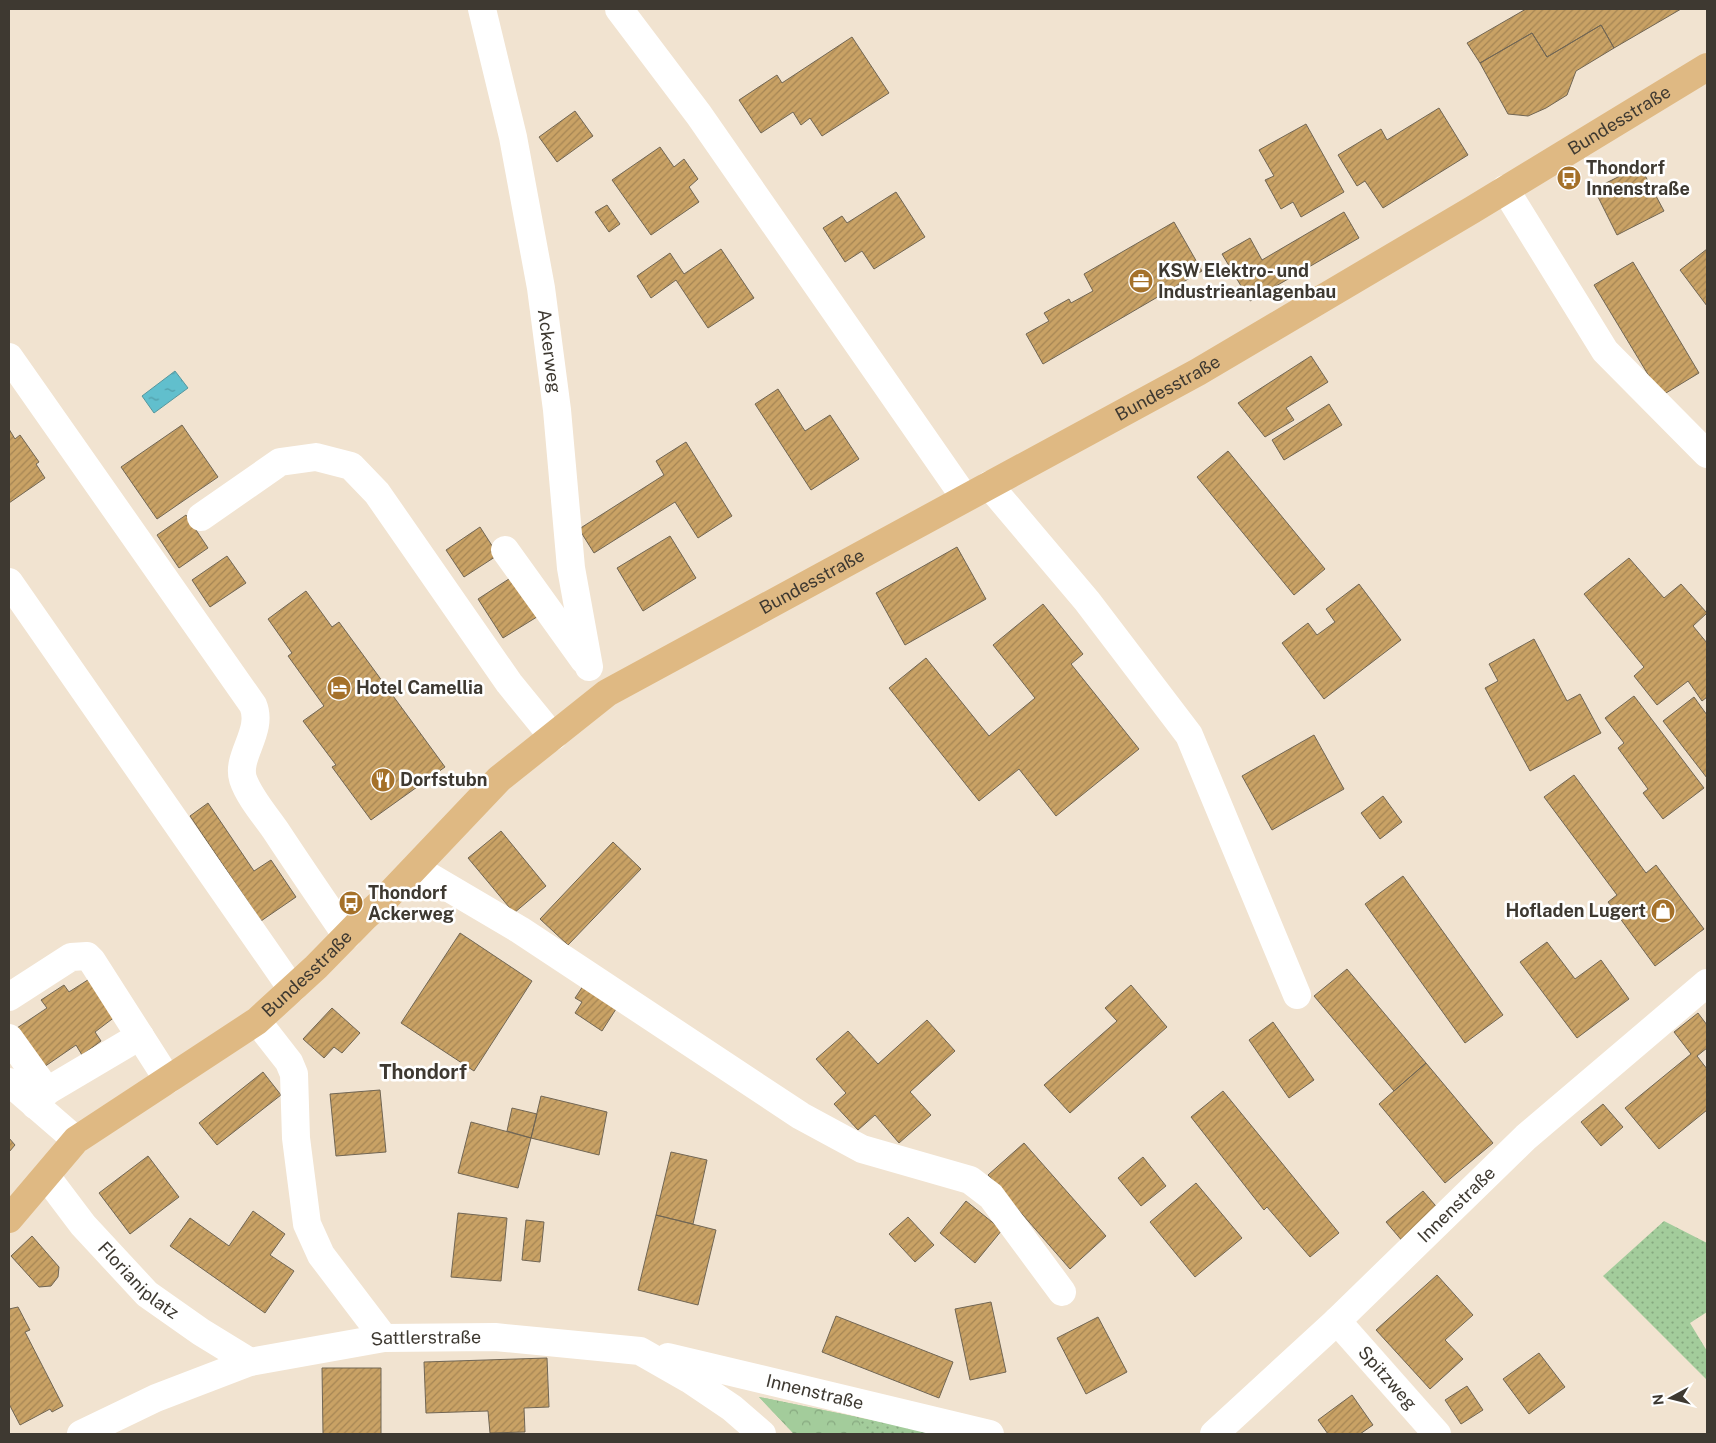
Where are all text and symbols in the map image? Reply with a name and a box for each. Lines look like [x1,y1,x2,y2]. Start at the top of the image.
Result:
street label: Bundesstraße [1564,81,1674,159]
place label: Thondorf Innenstraße [1586,157,1690,199]
bus stop icon: Thondorf Innenstraße [1556,165,1582,191]
place label: KSW Elektro- und Industrieanlagenbau [1158,260,1336,302]
office icon: KSW Elektro- und Industrieanlagenbau [1128,268,1154,294]
street label: Ackerweg [534,308,566,394]
street label: Bundesstraße [1112,350,1224,425]
street label: Bundesstraße [756,544,868,618]
hotel icon: Hotel Camellia [326,675,352,701]
place label: Hotel Camellia [356,677,483,698]
restaurant icon: Dorfstubn [370,767,396,793]
place label: Dorfstubn [400,769,487,790]
place label: Thondorf Ackerweg [368,882,454,924]
bus stop icon: Thondorf Ackerweg [338,890,364,916]
shop icon: Hofladen Lugert [1650,898,1676,924]
place label: Hofladen Lugert [1506,900,1646,921]
street label: Bundesstraße [257,926,356,1021]
district label: Thondorf [379,1060,467,1084]
street label: Innenstraße [1413,1162,1499,1247]
street label: Florianiplatz [94,1237,183,1323]
street label: Sattlerstraße [369,1326,481,1350]
street label: Spitzweg [1354,1341,1421,1414]
street label: Innenstraße [764,1370,866,1413]
north arrow [1646,1373,1696,1423]
text: N [1649,1393,1667,1406]

